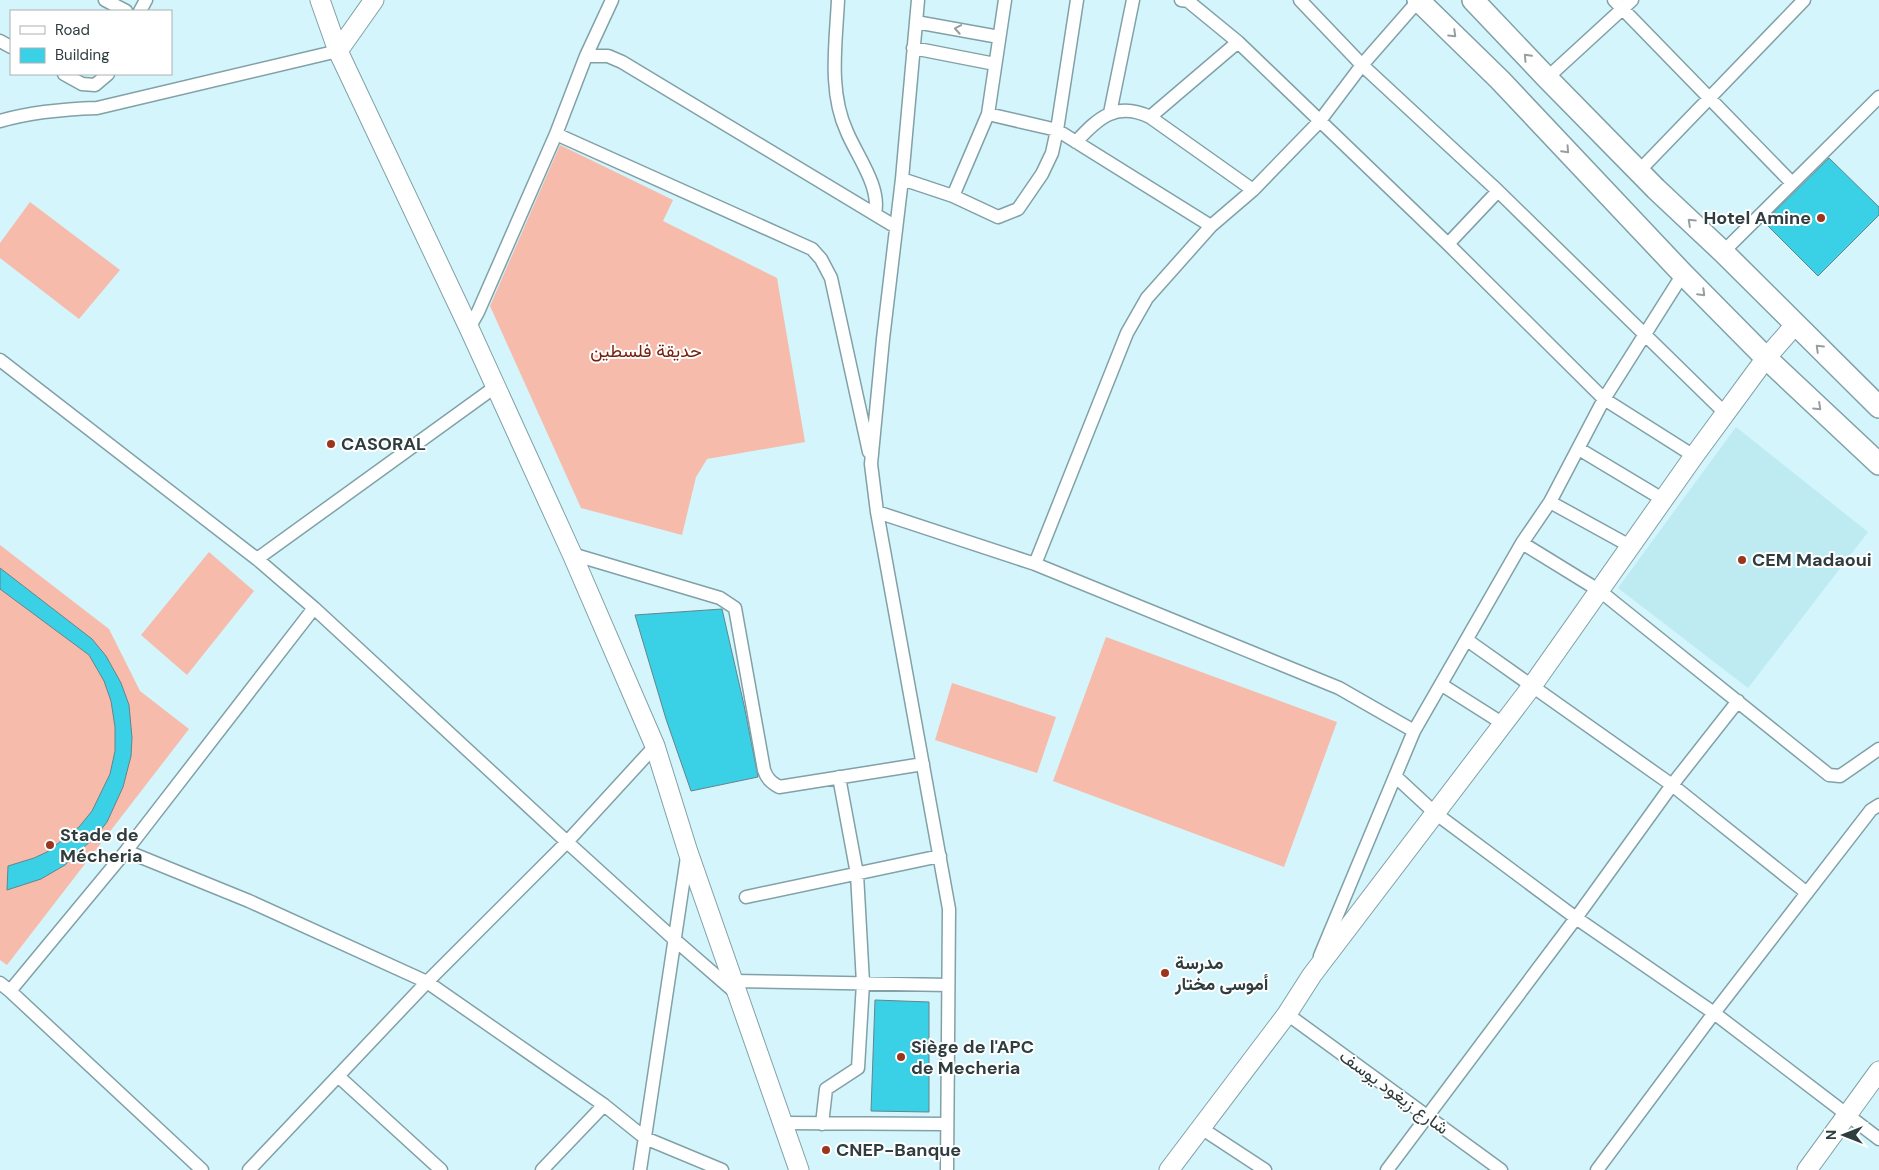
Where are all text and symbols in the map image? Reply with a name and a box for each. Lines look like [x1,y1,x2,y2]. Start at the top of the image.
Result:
legend [10,10,172,75]
text: Road [55,20,90,40]
one-way arrow [953,25,962,35]
one-way arrow [1447,28,1456,37]
text: Building [55,45,110,65]
one-way arrow [1524,54,1533,63]
one-way arrow [1560,145,1569,154]
place label: Hotel Amine [1704,206,1811,230]
marker: Hotel Amine [1815,212,1827,224]
one-way arrow [1688,219,1697,228]
one-way arrow [1696,288,1705,297]
park label: حديقة فلسطين [590,339,702,363]
one-way arrow [1816,345,1825,354]
one-way arrow [1813,401,1822,410]
place label: CASORAL [341,432,426,456]
marker: CASORAL [325,438,337,450]
place label: CEM Madaoui [1752,548,1872,572]
marker: CEM Madaoui [1736,554,1748,566]
place label: Stade de Mécheria [60,823,143,868]
marker: Stade de Mécheria [44,839,56,851]
place label: مدرسة أموسى مختار [1174,951,1269,996]
marker: مدرسة أموسى مختار [1159,967,1171,979]
place label: Siège de l'APC de Mecheria [911,1035,1034,1080]
street label: شارع زيغود يوسف [1334,1044,1454,1140]
marker: Siège de l'APC de Mecheria [895,1051,907,1063]
north arrow [1819,1110,1869,1160]
text: N [1822,1130,1840,1140]
place label: CNEP-Banque [836,1138,961,1162]
marker: CNEP-Banque [820,1144,832,1156]

